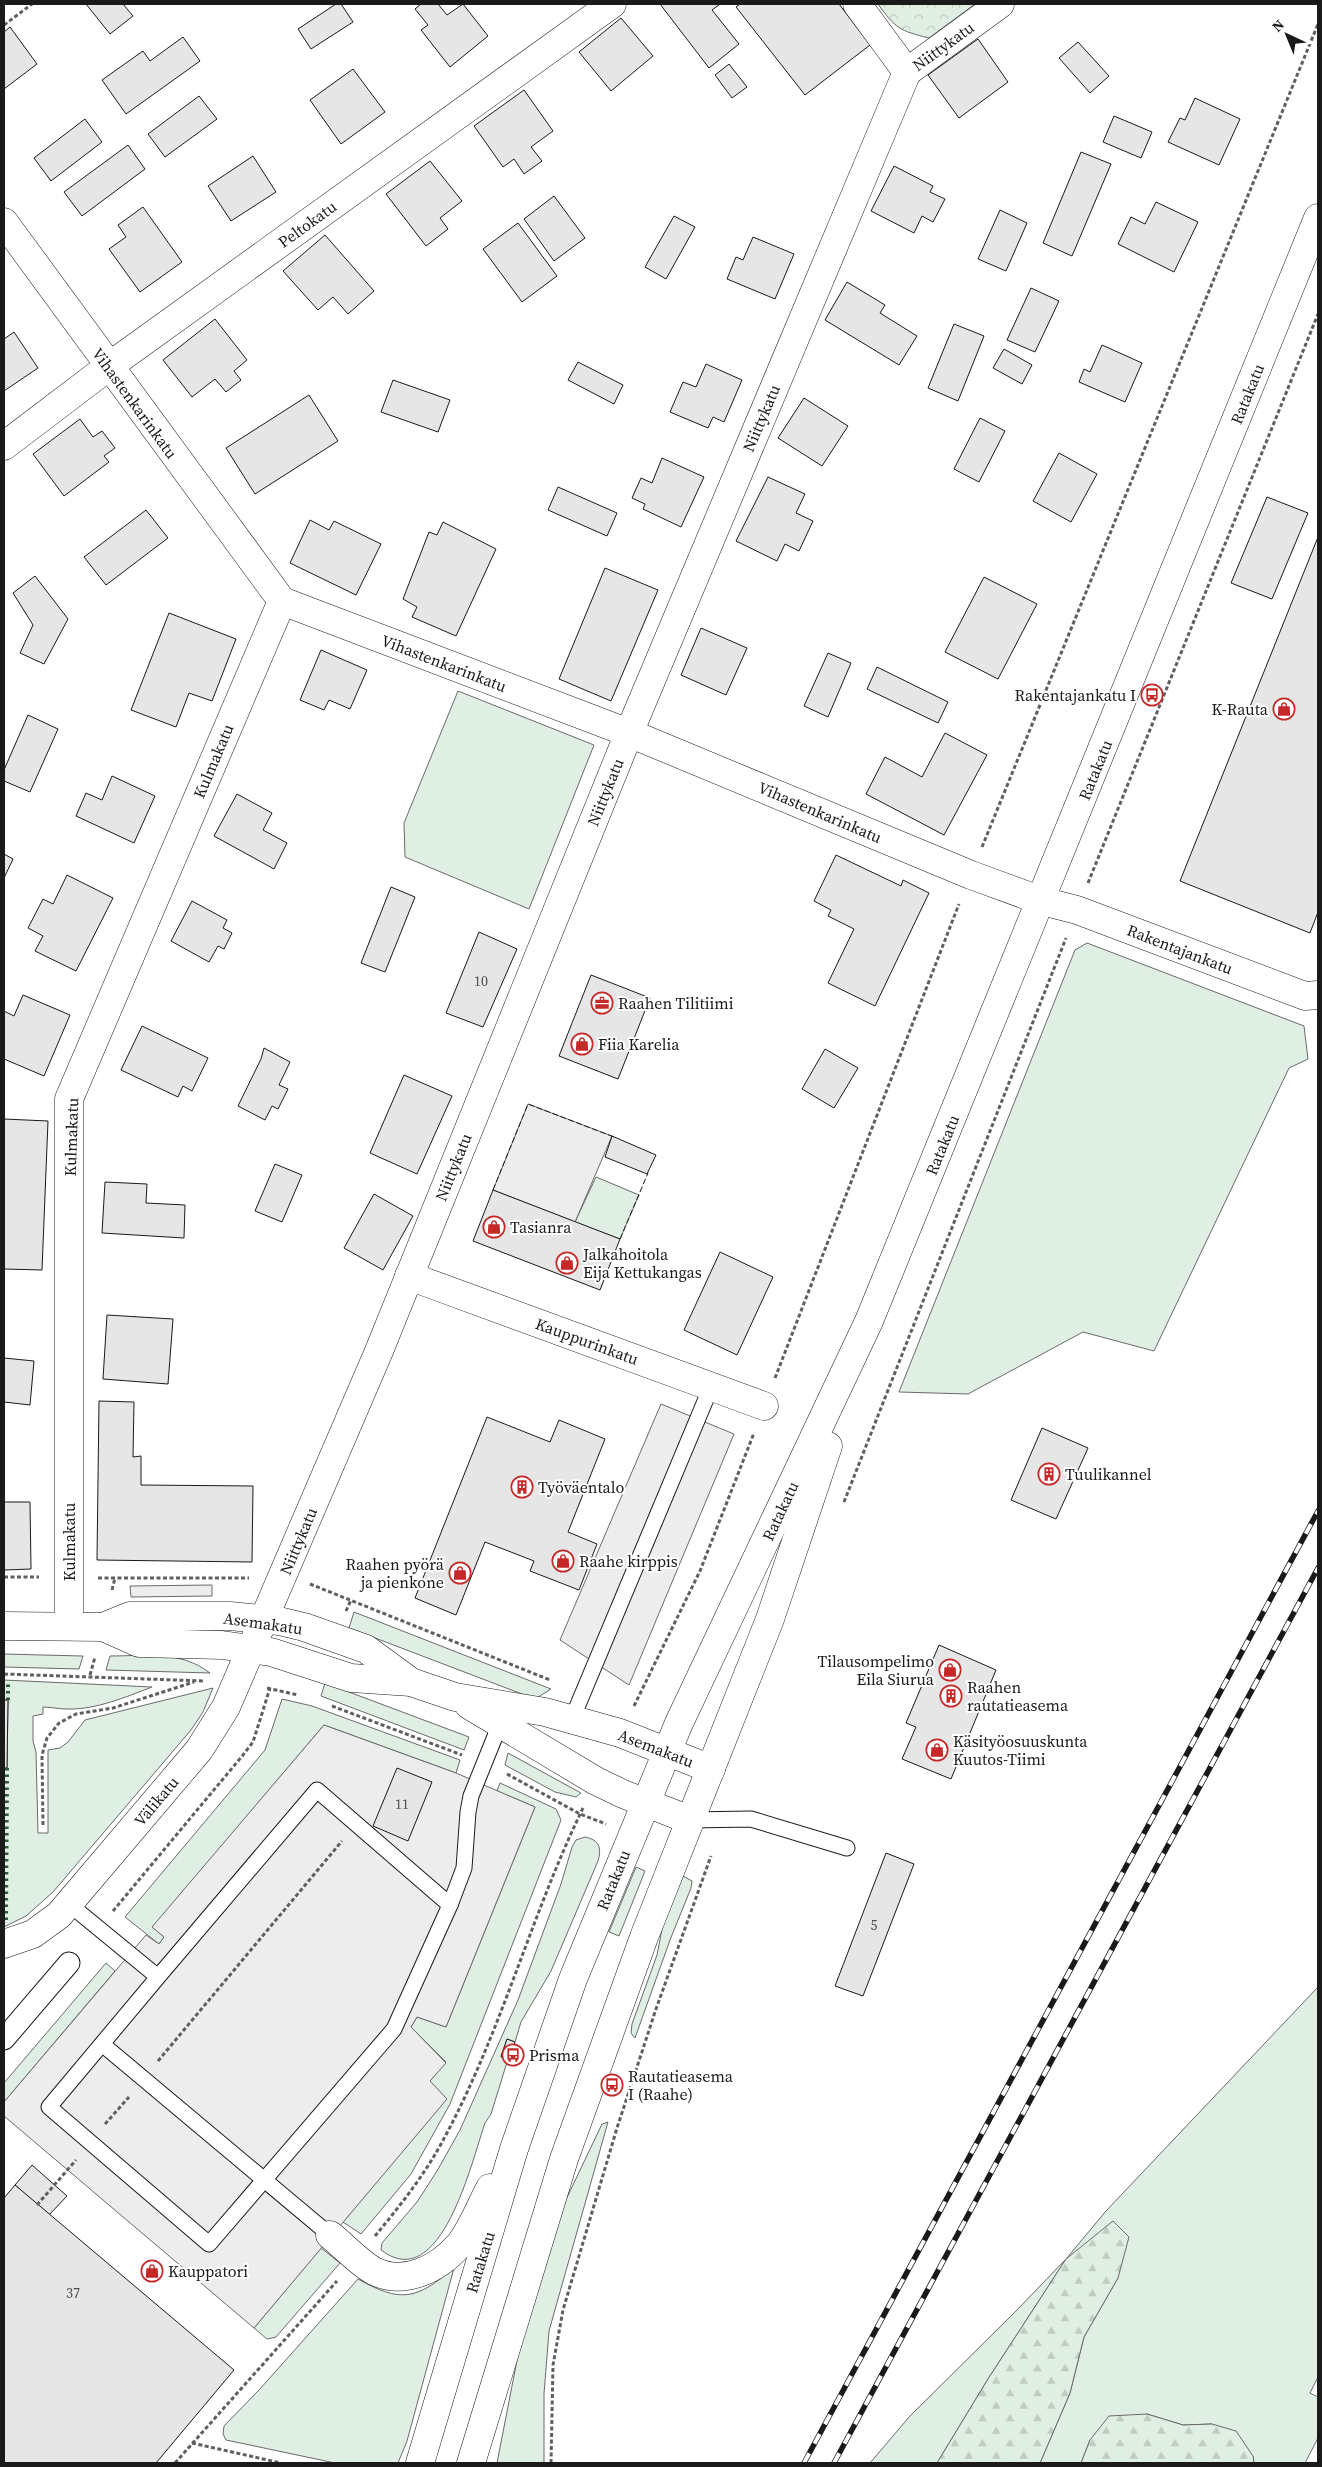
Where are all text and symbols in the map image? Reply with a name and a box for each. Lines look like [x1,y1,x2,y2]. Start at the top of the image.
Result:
north arrow [1262,10,1312,60]
text: N [1267,15,1289,36]
street label: Niittykatu [908,16,978,76]
street label: Peltokatu [273,195,341,253]
street label: Vihastenkarinkatu [87,343,183,463]
street label: Ratakatu [1225,361,1269,427]
street label: Niittykatu [737,381,785,455]
street label: Vihastenkarinkatu [378,629,510,697]
bus stop icon: Rakentajankatu I [1140,683,1164,707]
place label: Rakentajankatu I [1015,684,1136,706]
shop icon: K-Rauta [1272,697,1296,721]
place label: K-Rauta [1212,698,1269,720]
street label: Kulmakatu [188,721,238,801]
street label: Ratakatu [1073,737,1117,803]
street label: Niittykatu [581,755,629,829]
street label: Vihastenkarinkatu [755,776,885,848]
street label: Rakentajankatu [1124,919,1236,979]
house number: 10 [474,971,488,991]
office icon: Raahen Tilitiimi [590,991,614,1015]
place label: Raahen Tilitiimi [618,992,734,1014]
shop icon: Fiia Karelia [570,1032,594,1056]
place label: Fiia Karelia [598,1033,680,1055]
street label: Kulmakatu [59,1097,83,1177]
street label: Ratakatu [920,1112,964,1178]
street label: Niittykatu [429,1130,477,1204]
shop icon: Tasianra [482,1215,506,1239]
place label: Tasianra [510,1216,572,1238]
place label: Jalkahoitola Eija Kettukangas [582,1243,702,1283]
shop icon: Jalkahoitola Eija Kettukangas [555,1251,579,1275]
street label: Kauppurinkatu [532,1312,642,1370]
building icon: Tuulikannel [1037,1462,1061,1486]
place label: Tuulikannel [1065,1463,1152,1485]
building icon: Työväentalo [510,1475,534,1499]
place label: Työväentalo [538,1476,625,1498]
street label: Ratakatu [757,1478,803,1544]
street label: Kulmakatu [58,1503,80,1581]
street label: Niittykatu [274,1504,322,1578]
shop icon: Raahe kirppis [551,1549,575,1573]
place label: Raahe kirppis [579,1550,678,1572]
place label: Raahen pyörä ja pienkone [346,1553,445,1593]
shop icon: Raahen pyörä ja pienkone [448,1561,472,1585]
street label: Asemakatu [222,1607,304,1639]
place label: Tilausompelimo Eila Siurua [818,1650,935,1690]
shop icon: Tilausompelimo Eila Siurua [938,1658,962,1682]
place label: Raahen rautatieasema [967,1676,1069,1716]
building icon: Raahen rautatieasema [939,1684,963,1708]
street label: Asemakatu [615,1723,697,1773]
place label: Käsityöosuuskunta Kuutos-Tiimi [953,1730,1088,1770]
shop icon: Käsityöosuuskunta Kuutos-Tiimi [925,1738,949,1762]
street label: Välikatu [129,1771,183,1831]
house number: 11 [395,1794,409,1814]
street label: Ratakatu [591,1847,635,1913]
house number: 5 [871,1915,878,1935]
bus stop icon: Prisma [501,2043,525,2067]
place label: Prisma [529,2044,580,2066]
place label: Rautatieasema I (Raahe) [628,2065,734,2105]
bus stop icon: Rautatieasema I (Raahe) [600,2073,624,2097]
street label: Ratakatu [460,2229,500,2295]
shop icon: Kauppatori [140,2259,164,2283]
place label: Kauppatori [168,2260,248,2282]
house number: 37 [66,2283,80,2303]

